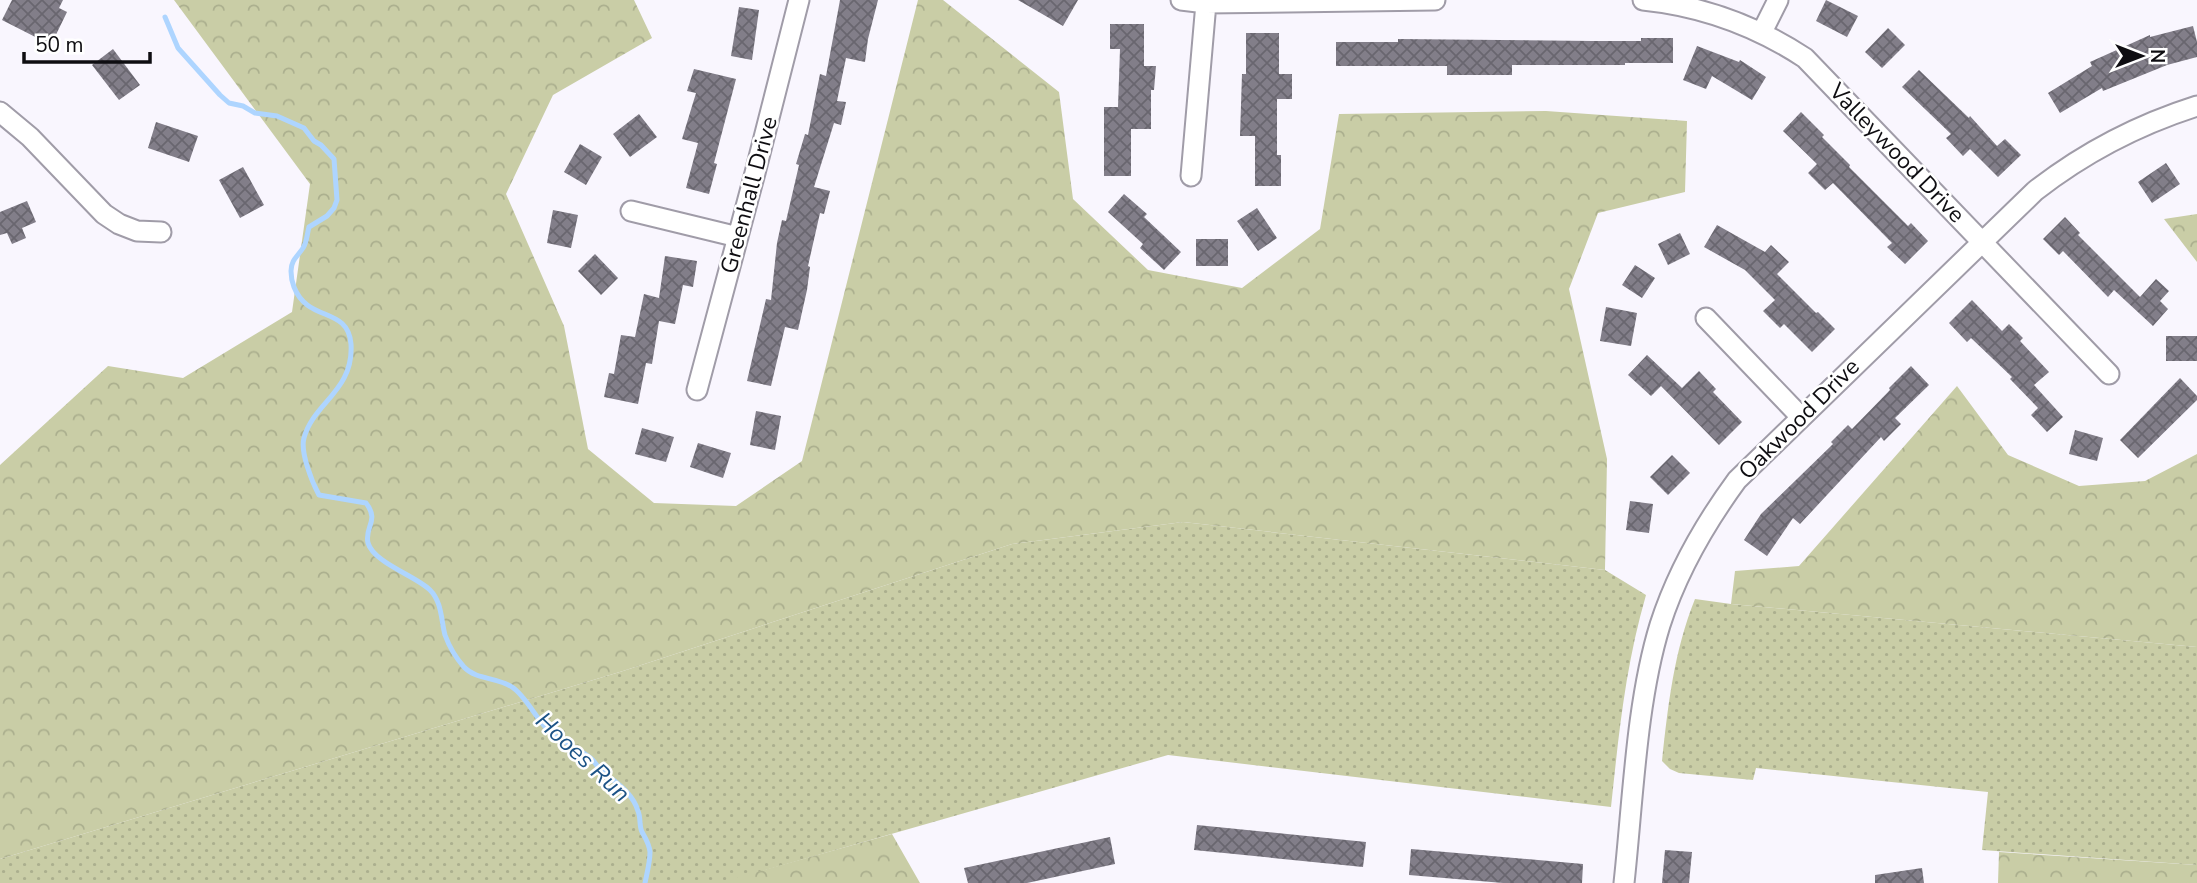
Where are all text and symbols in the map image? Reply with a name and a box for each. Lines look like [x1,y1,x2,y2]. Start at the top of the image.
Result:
scale bar [24,21,150,65]
north arrow [2106,21,2176,91]
text: 50 m [35,31,84,59]
text: N [2144,49,2170,63]
street label: Valleywood Drive [1822,76,1972,230]
street label: Greenhall Drive [713,113,785,277]
street label: Oakwood Drive [1732,352,1866,486]
water label: Hooes Run [529,705,637,809]

